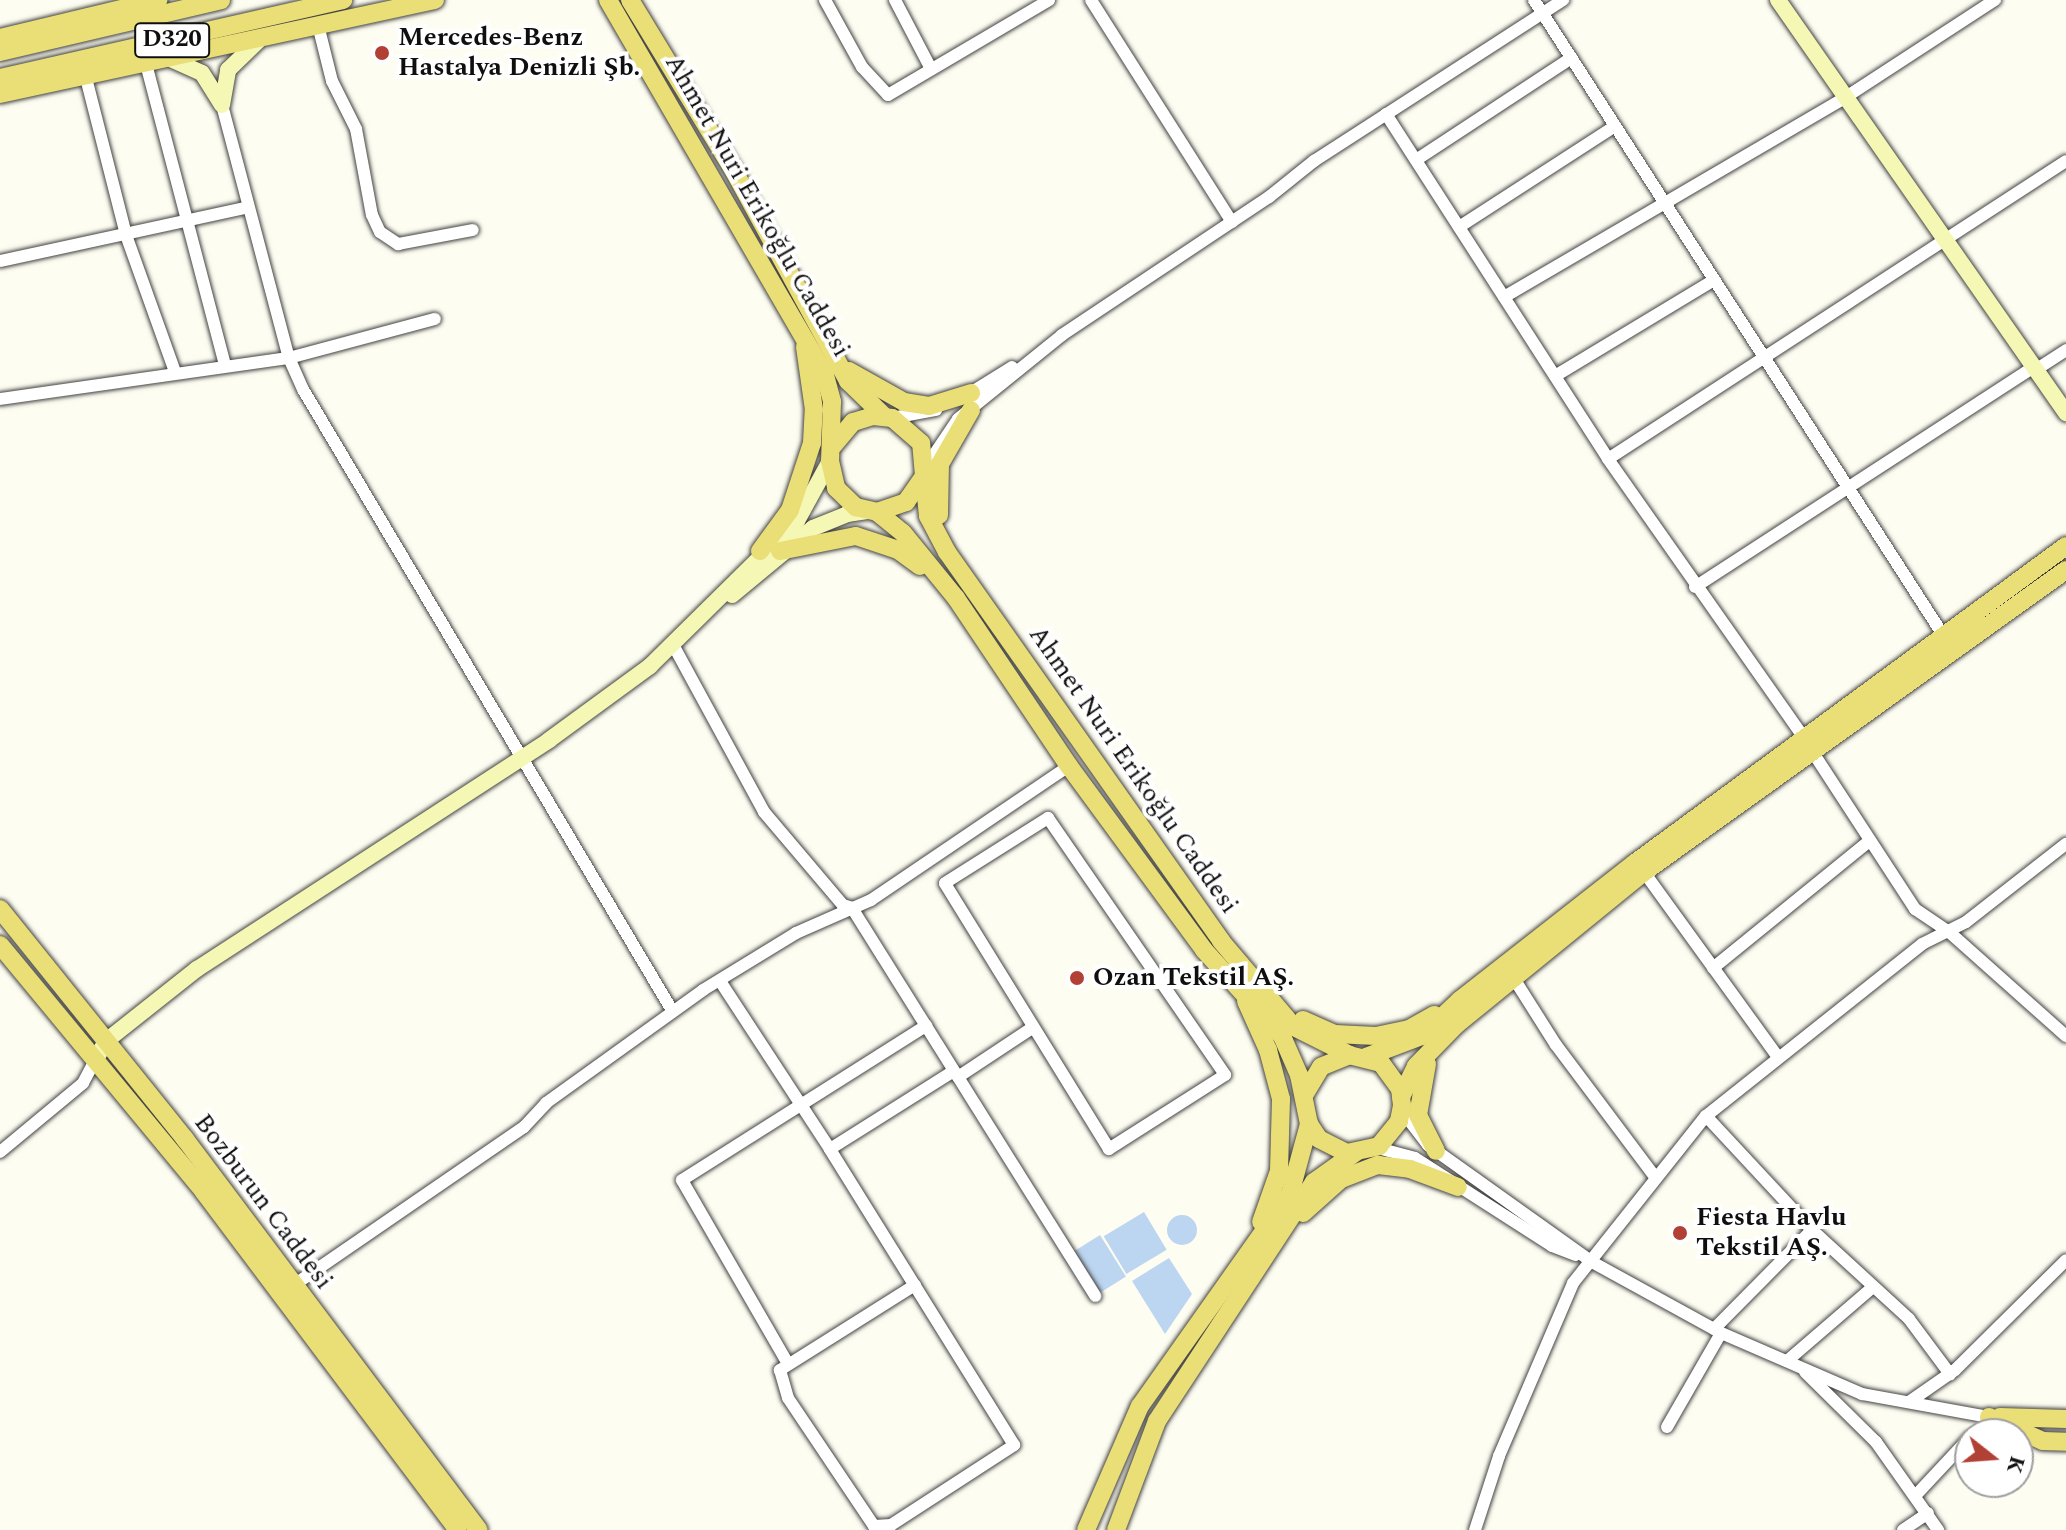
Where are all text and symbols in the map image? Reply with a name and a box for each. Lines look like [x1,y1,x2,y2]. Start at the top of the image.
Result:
road number: D320 [134,20,210,60]
place label: Mercedes-Benz Hastalya Denizli Şb. [398,22,640,84]
marker: Mercedes-Benz Hastalya Denizli Şb. [373,44,391,62]
street label: Ahmet Nuri Erikoğlu Caddesi [657,49,857,363]
street label: Ahmet Nuri Erikoğlu Caddesi [1022,620,1244,920]
place label: Ozan Tekstil AŞ. [1093,962,1294,994]
marker: Ozan Tekstil AŞ. [1068,969,1086,987]
street label: Bozburun Caddesi [187,1108,339,1296]
place label: Fiesta Havlu Tekstil AŞ. [1696,1202,1846,1264]
marker: Fiesta Havlu Tekstil AŞ. [1671,1224,1689,1242]
north arrow [1954,1418,2034,1498]
text: K [1997,1452,2034,1478]

